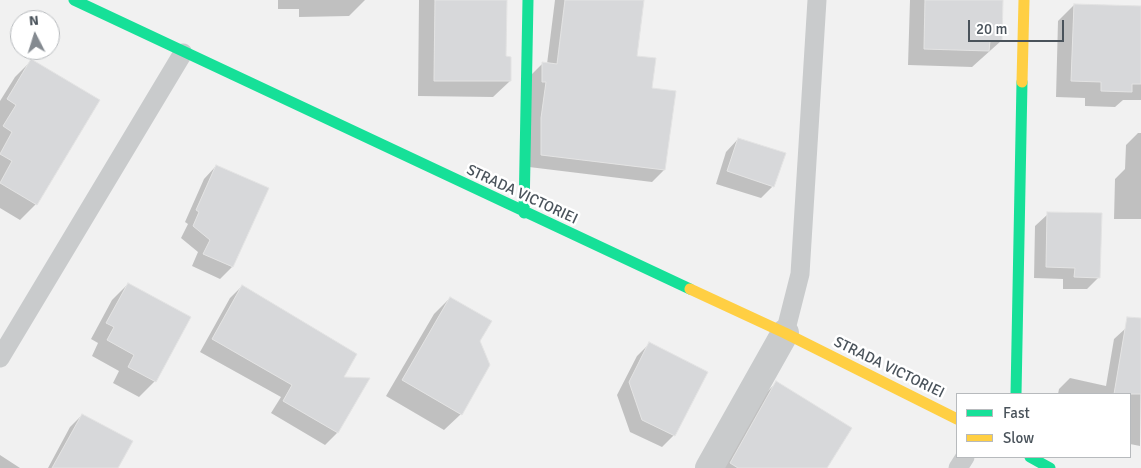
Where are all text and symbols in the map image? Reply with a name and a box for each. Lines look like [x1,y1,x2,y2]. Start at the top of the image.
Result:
north arrow [10,10,60,60]
scale bar [971,10,1067,42]
text: N [28,12,39,29]
text: 20 m [976,20,1007,38]
street label: STRADA VICTORIEI [464,161,580,229]
street label: STRADA VICTORIEI [831,333,947,403]
legend [956,393,1131,458]
text: Fast [1003,404,1030,422]
text: Slow [1003,429,1034,447]

